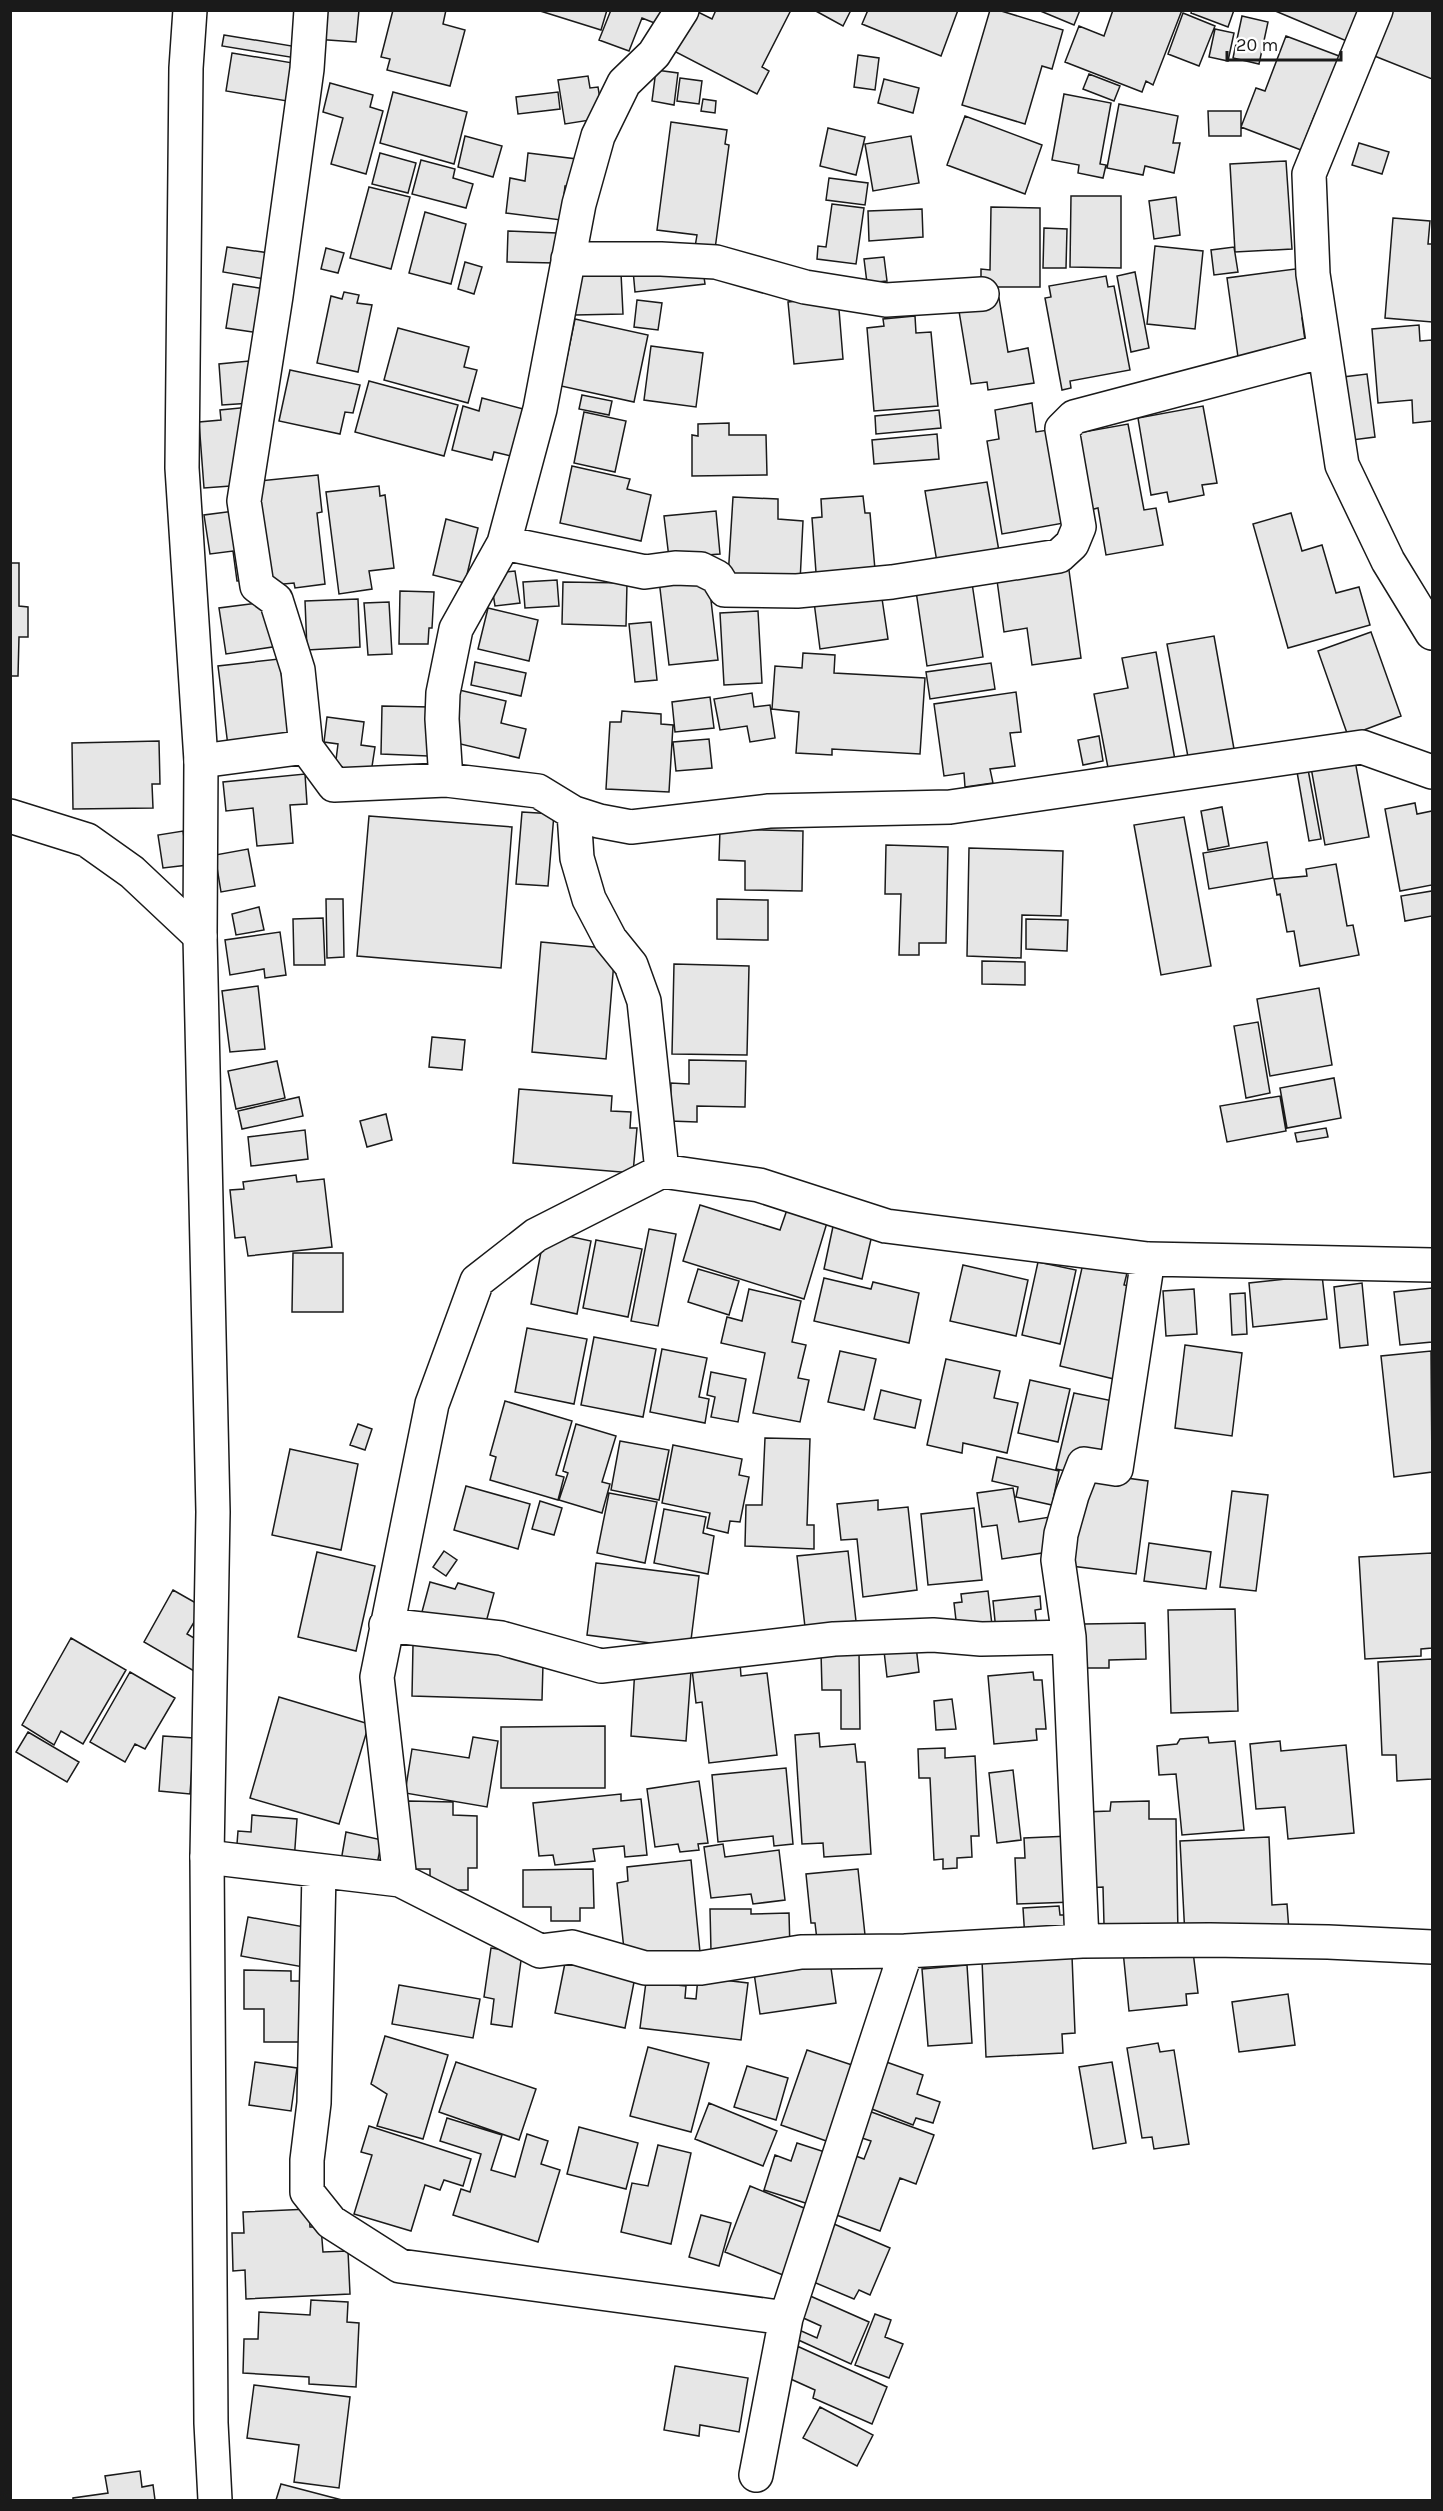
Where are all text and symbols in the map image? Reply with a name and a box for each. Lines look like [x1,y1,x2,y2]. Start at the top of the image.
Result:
scale bar [1227,24,1341,62]
text: 20 m [1236,34,1278,56]

